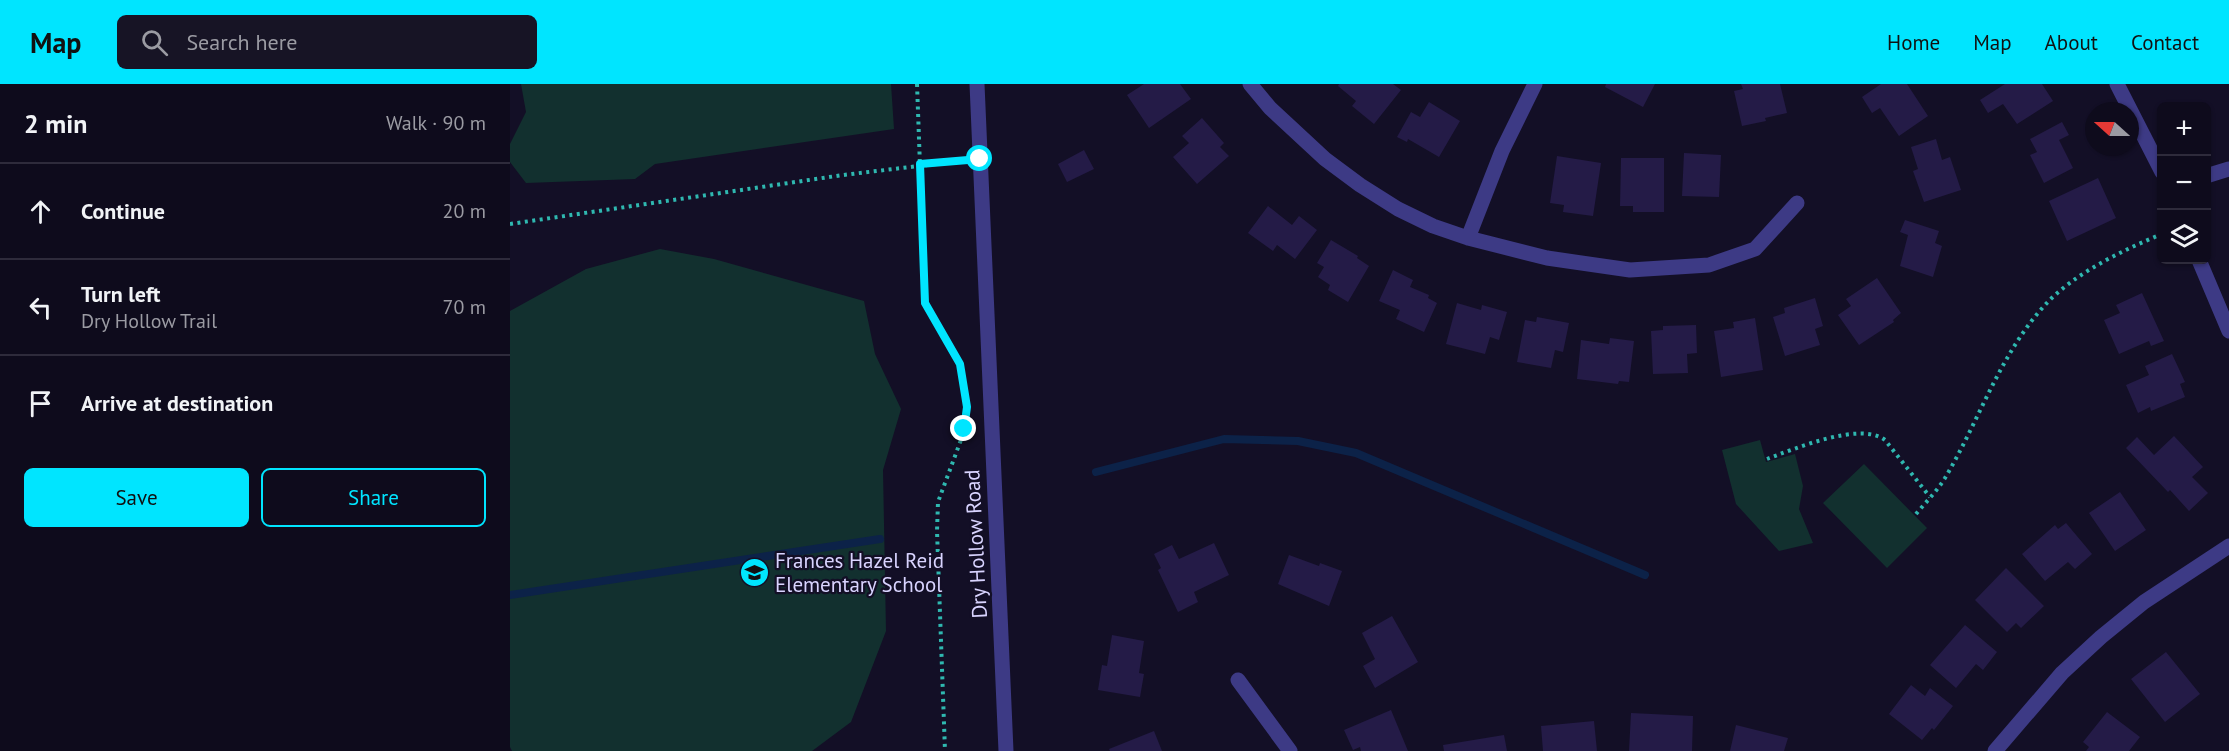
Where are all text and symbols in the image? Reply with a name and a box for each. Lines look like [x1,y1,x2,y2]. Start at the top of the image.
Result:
search box [117,15,537,69]
text: Map [30,24,81,61]
icon: search [138,26,171,59]
text: Search here [186,28,297,56]
text: Home [1887,29,1940,56]
text: Map [1973,29,2012,56]
text: About [2045,29,2098,56]
text: Contact [2131,29,2199,56]
north arrow [2085,102,2139,156]
map controls [2157,102,2211,264]
button: + [2157,102,2211,156]
text: 2 min [24,107,87,140]
text: Walk · 90 m [386,110,486,136]
route start [966,145,992,171]
button: − [2157,156,2211,210]
icon: ahead [24,195,57,228]
text: Continue [81,197,165,225]
text: 20 m [443,198,486,224]
button: layers [2157,210,2211,264]
text: Turn left [81,280,161,308]
icon: left [24,291,57,324]
text: 70 m [443,294,486,320]
text: Dry Hollow Trail [81,308,217,334]
icon: arrive [24,387,57,420]
text: Arrive at destination [81,389,273,417]
route end [950,415,976,441]
button: Save [24,468,249,527]
button: Share [261,468,486,527]
street label: Dry Hollow Road [958,469,993,619]
place label: Frances Hazel Reid Elementary School [775,547,944,598]
school or university icon: Frances Hazel Reid Elementary School [738,557,770,589]

